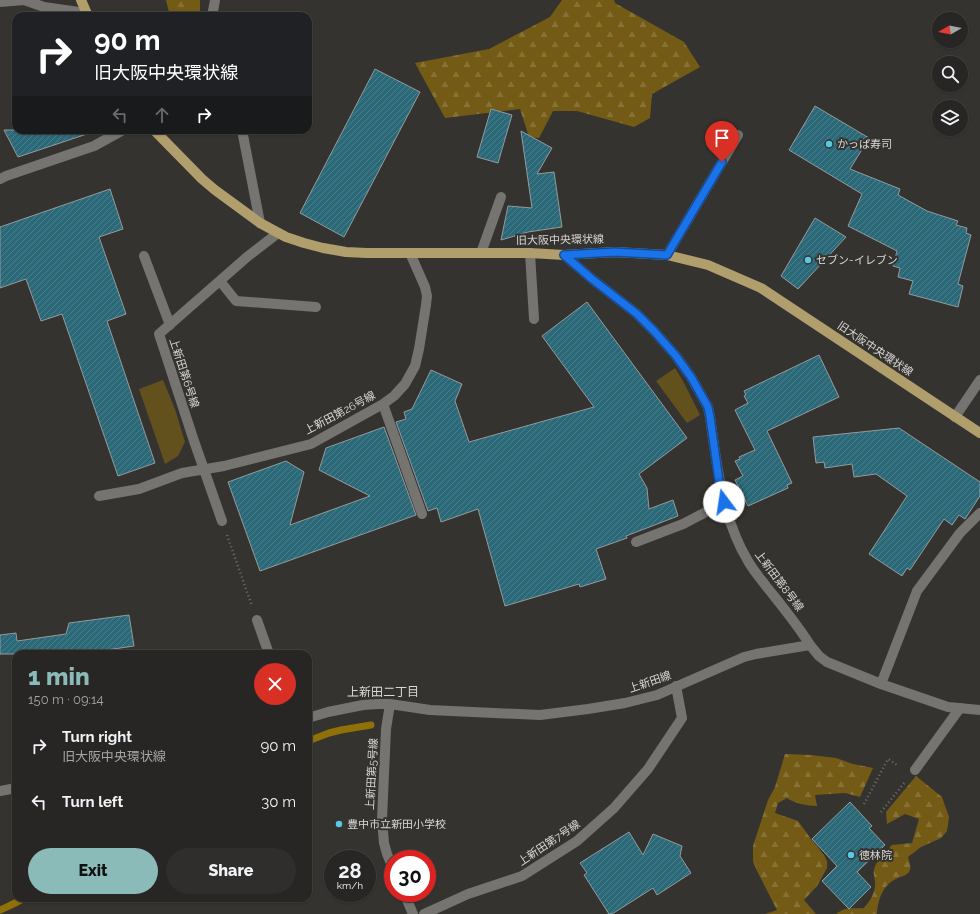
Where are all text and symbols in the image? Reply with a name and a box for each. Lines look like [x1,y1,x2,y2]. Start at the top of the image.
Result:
north arrow [932,12,968,48]
map controls [932,12,968,136]
text: 90 m [94,24,160,57]
icon: right [28,28,80,80]
button: search [932,56,968,92]
text: 旧大阪中央環状線 [94,62,238,83]
button: layers [932,100,968,136]
icon: left [109,104,131,126]
icon: ahead [151,104,173,126]
icon: right [193,104,215,126]
pin [705,121,739,162]
icon: arrive [711,127,733,149]
place label: かっぱ寿司 [837,138,892,151]
marker: かっぱ寿司 [824,139,834,149]
street label: 旧大阪中央環状線 [516,233,604,247]
place label: セブン-イレブン [816,254,898,267]
marker: セブン-イレブン [803,255,813,265]
street label: 旧大阪中央環状線 [835,319,915,379]
street label: 上新田第6号線 [167,336,201,410]
street label: 上新田第26号線 [302,389,378,437]
position arrow [703,481,745,523]
street label: 上新田第8号線 [752,548,806,614]
text: 1 min [28,662,90,691]
button: close [254,663,296,705]
street label: 上新田線 [627,669,673,695]
district label: 上新田二丁目 [347,685,419,699]
text: 150 m · 09:14 [28,692,104,707]
text: Turn right [62,728,132,746]
icon: right [28,735,50,757]
text: 90 m [260,737,296,755]
street label: 上新田第5号線 [364,738,380,810]
text: 旧大阪中央環状線 [62,749,166,764]
icon: left [28,791,50,813]
text: Turn left [62,793,123,811]
text: 30 m [261,793,296,811]
place label: 豊中市立新田小学校 [347,818,446,831]
street label: 上新田第7号線 [516,818,582,868]
marker: 豊中市立新田小学校 [334,819,344,829]
button: Exit [28,848,158,894]
button: Share [166,848,296,894]
place label: 徳林院 [859,849,892,862]
speed limit sign: 30 [384,850,436,902]
marker: 徳林院 [846,850,856,860]
text: 28 [338,859,362,883]
text: km/h [337,880,363,891]

